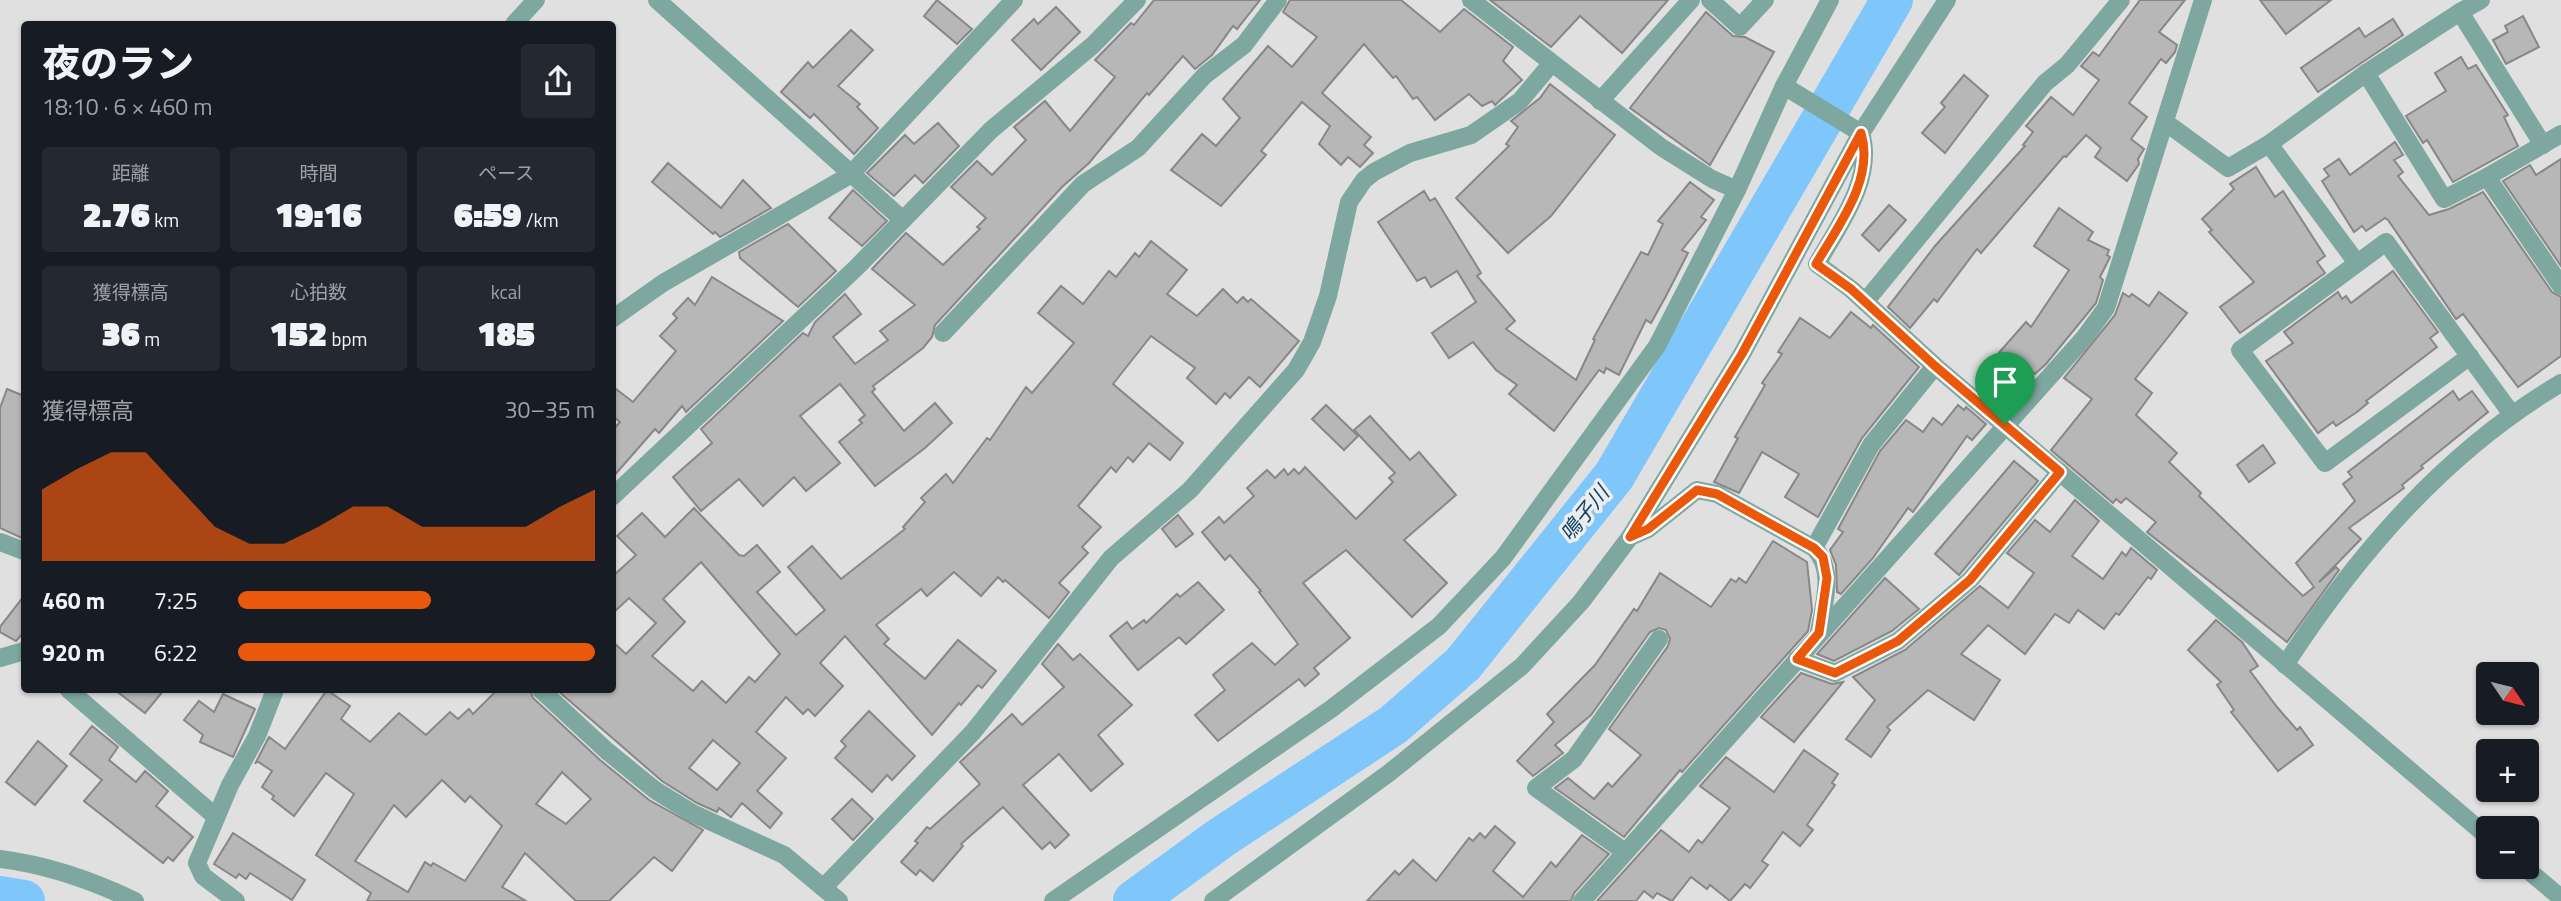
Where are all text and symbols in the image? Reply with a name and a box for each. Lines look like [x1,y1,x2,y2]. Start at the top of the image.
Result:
text: 夜のラン [42,34,194,92]
button: share [521,44,595,118]
text: 18:10 · 6 × 460 m [42,89,212,124]
text: 距離 [112,158,150,187]
text: 時間 [299,158,338,187]
text: ペース [478,158,534,187]
text: 2.76 [82,187,150,241]
text: 19:16 [275,187,362,241]
text: 6:59 [454,187,522,241]
text: km [150,205,179,234]
text: /km [522,205,559,234]
text: 獲得標高 [93,277,169,306]
text: 心拍数 [290,277,347,306]
text: kcal [491,277,522,306]
text: 36 [102,306,140,360]
text: 152 [270,306,327,360]
text: 185 [477,306,535,360]
text: m [140,324,160,353]
text: bpm [327,324,367,353]
pin [1975,352,2035,424]
icon: arrive [1986,363,2024,401]
text: 30–35 m [505,392,595,427]
text: 獲得標高 [42,393,134,428]
water label: 鳴子川 [1552,477,1618,548]
text: 460 m [42,583,105,618]
text: 7:25 [154,583,198,618]
text: 920 m [42,635,105,670]
text: 6:22 [154,635,198,670]
north arrow [2476,662,2539,724]
map controls [2476,662,2539,879]
button: + [2476,739,2539,802]
button: − [2476,816,2539,879]

